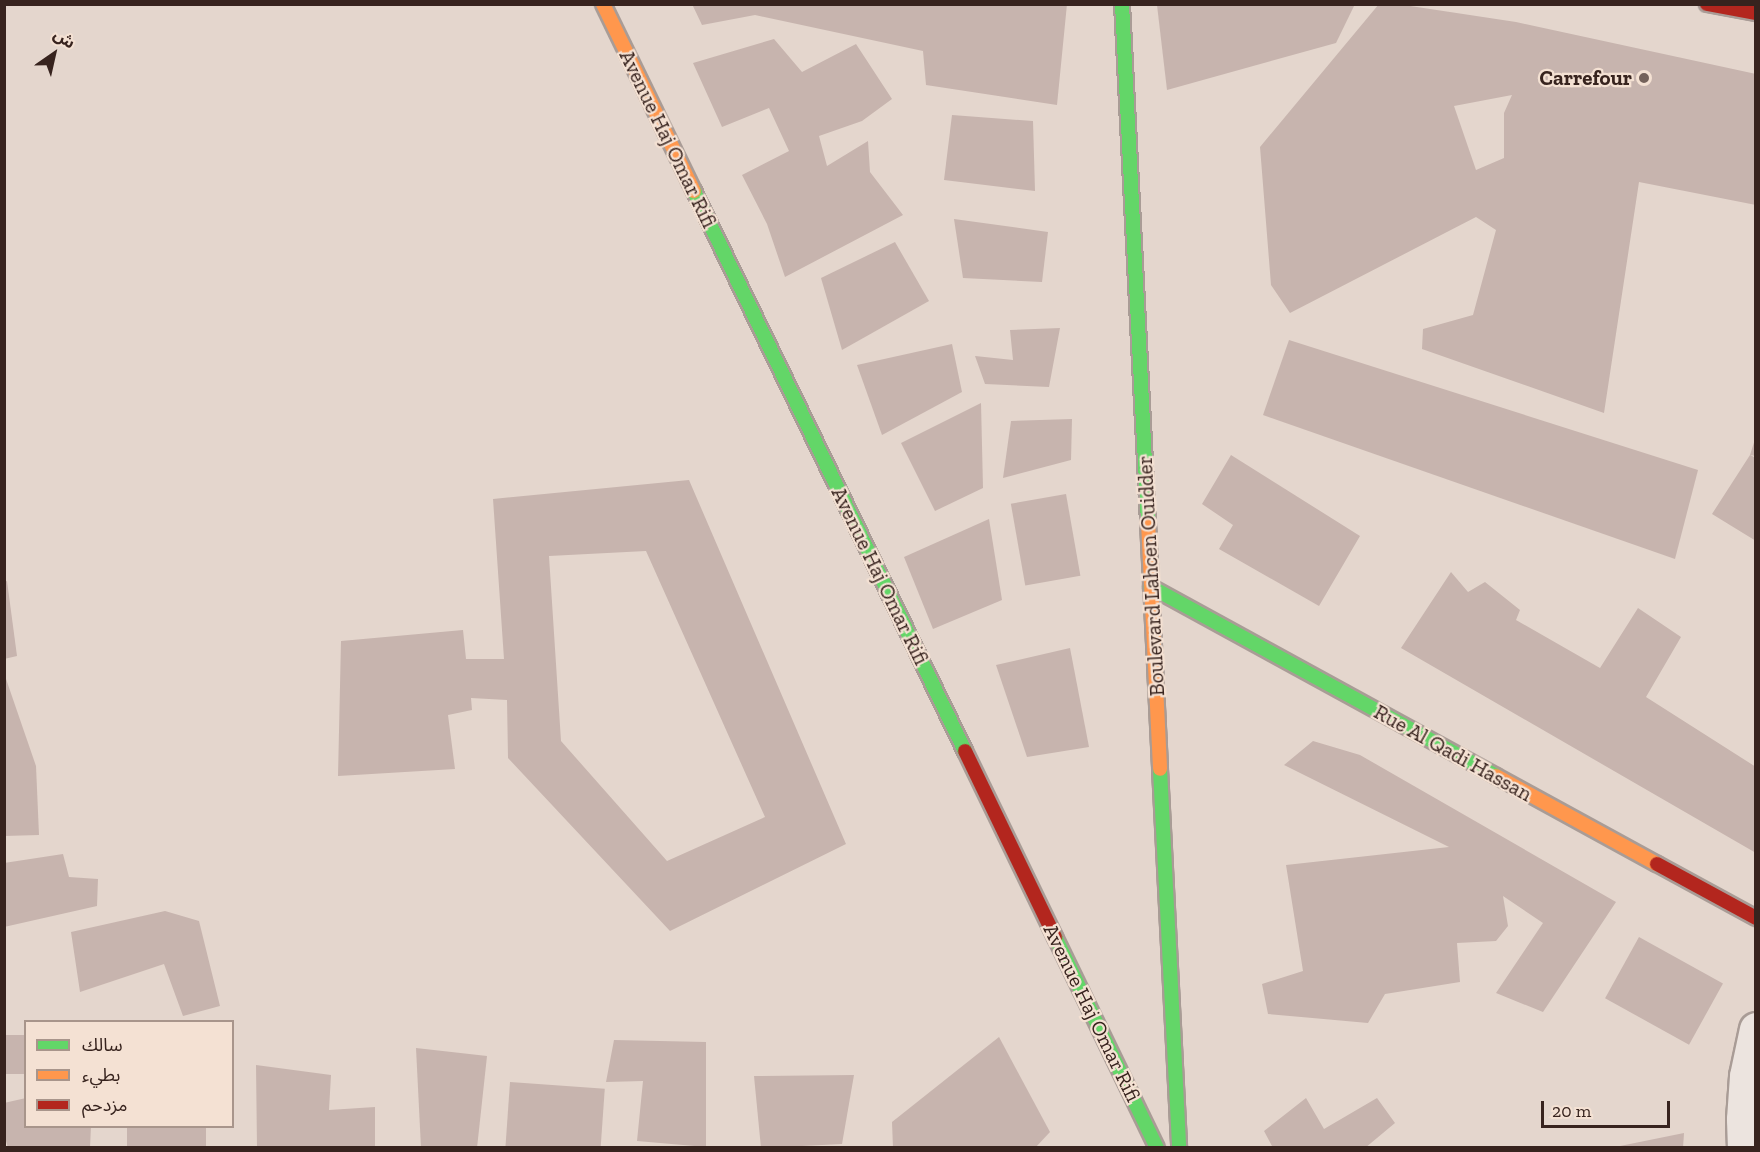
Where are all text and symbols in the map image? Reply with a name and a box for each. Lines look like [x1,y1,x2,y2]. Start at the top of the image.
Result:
north arrow [24,24,84,84]
text: ش [50,25,79,53]
street label: Avenue Haj Omar Rifi [614,46,722,232]
place label: Carrefour [1540,65,1632,91]
marker: Carrefour [1637,71,1651,85]
street label: Boulevard Lahcen Ouidder [1132,455,1170,697]
street label: Avenue Haj Omar Rifi [826,483,934,669]
street label: Rue Al Qadi Hassan [1369,699,1537,807]
street label: Avenue Haj Omar Rifi [1038,920,1146,1106]
legend [24,1020,234,1128]
text: سالك [82,1034,123,1056]
text: بطيء [82,1064,120,1086]
scale bar [1544,1089,1673,1127]
text: مزدحم [82,1094,127,1116]
text: 20 m [1552,1100,1591,1122]

